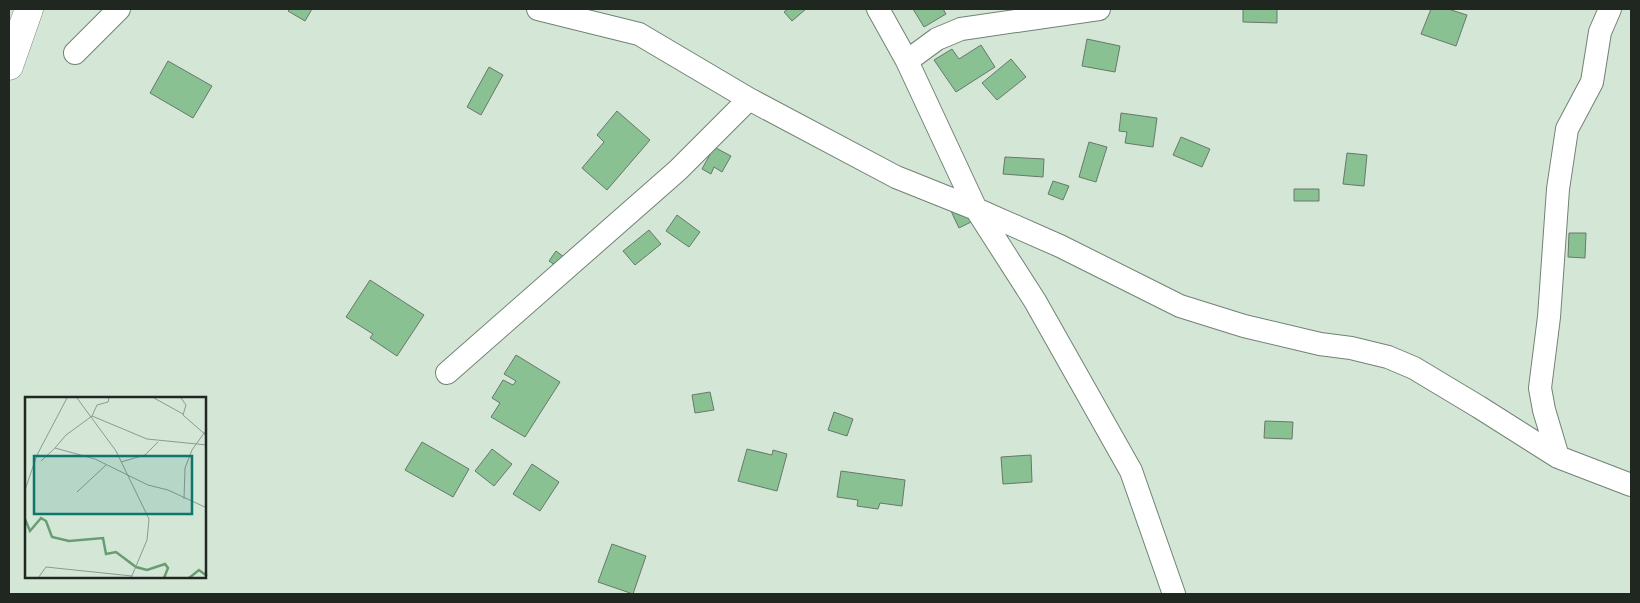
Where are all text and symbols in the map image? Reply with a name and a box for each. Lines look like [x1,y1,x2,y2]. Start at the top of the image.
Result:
inset map [25,397,206,578]

